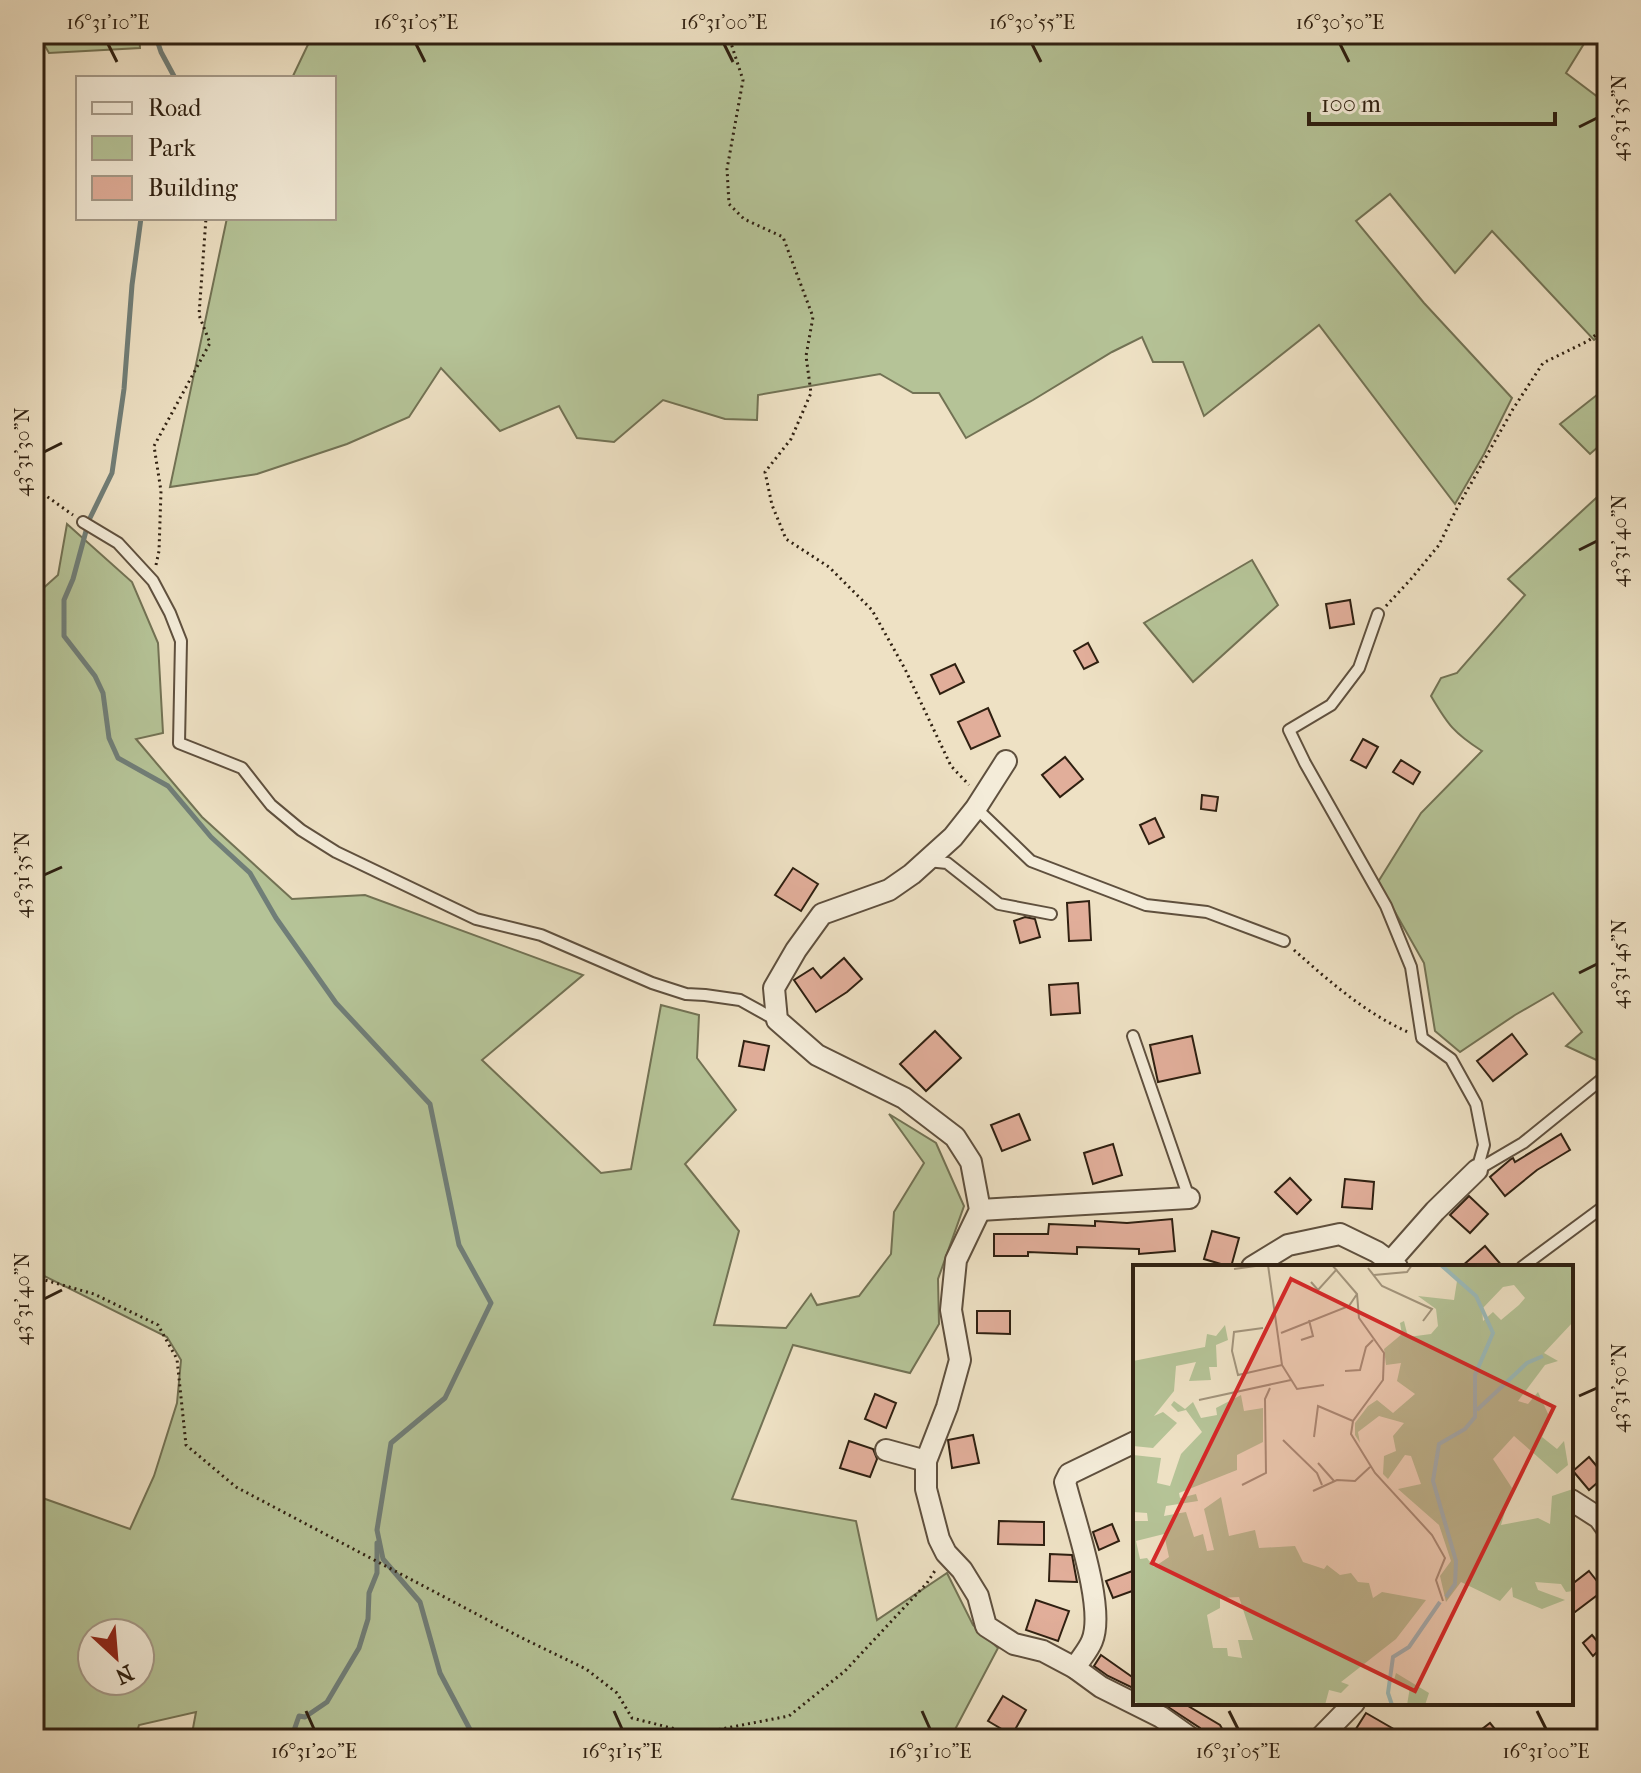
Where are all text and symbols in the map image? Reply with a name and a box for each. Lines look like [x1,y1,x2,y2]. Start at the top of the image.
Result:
text: 16°31'10"E [67,11,149,34]
text: 16°31'05"E [374,11,458,34]
text: 16°31'00"E [681,11,767,34]
text: 16°30'55"E [989,11,1075,34]
text: 16°30'50"E [1296,11,1384,34]
text: 43°31'35"N [1608,75,1631,161]
legend [76,76,336,220]
scale bar [1309,76,1555,126]
text: 100 m [1321,90,1381,118]
text: Road [148,94,202,122]
text: Park [148,134,196,162]
text: Building [148,174,239,202]
text: 43°31'30"N [11,407,34,497]
text: 43°31'40"N [1608,495,1631,587]
text: 43°31'35"N [11,832,34,918]
text: 43°31'45"N [1608,919,1631,1009]
text: 43°31'40"N [11,1253,34,1345]
inset map [1133,1265,1573,1705]
text: 43°31'50"N [1608,1343,1631,1433]
north arrow [76,1617,156,1697]
text: N [111,1659,138,1690]
text: 16°31'20"E [271,1740,357,1763]
text: 16°31'15"E [582,1740,662,1763]
text: 16°31'10"E [889,1740,971,1763]
text: 16°31'05"E [1196,1740,1280,1763]
text: 16°31'00"E [1503,1740,1589,1763]

